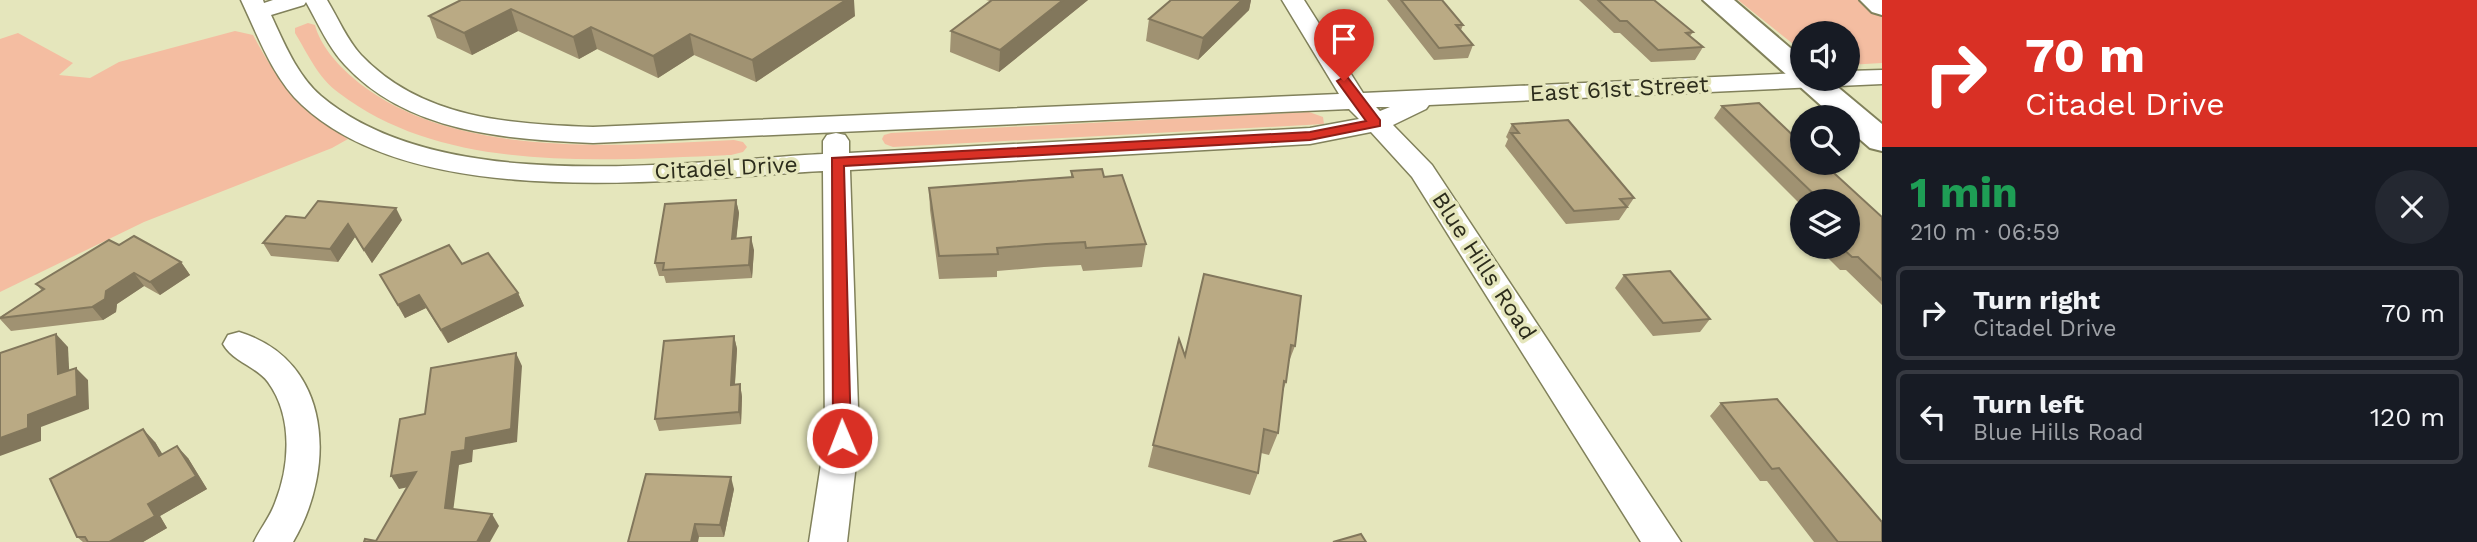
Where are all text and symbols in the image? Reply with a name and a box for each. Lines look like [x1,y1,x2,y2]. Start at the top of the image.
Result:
pin [1314,9,1374,81]
icon: arrive [1325,20,1363,58]
map controls [1790,21,1860,259]
button: sound [1790,21,1860,91]
text: 70 m [2025,26,2145,84]
icon: right [1910,28,2001,119]
street label: East 61st Street [1529,71,1709,107]
text: Citadel Drive [2025,85,2225,123]
button: search [1790,105,1860,175]
street label: Citadel Drive [654,151,798,185]
text: 1 min [1910,168,2018,217]
button: close [2375,170,2449,244]
street label: Blue Hills Road [1426,187,1542,345]
button: layers [1790,189,1860,259]
text: 210 m · 06:59 [1910,219,2060,246]
text: Turn right [1973,285,2100,315]
icon: right [1914,294,1952,332]
text: 70 m [2381,298,2445,328]
text: Citadel Drive [1973,315,2117,342]
text: Turn left [1973,389,2084,419]
icon: left [1914,398,1952,436]
position arrow [805,401,879,475]
text: 120 m [2370,402,2445,432]
text: Blue Hills Road [1973,419,2144,446]

